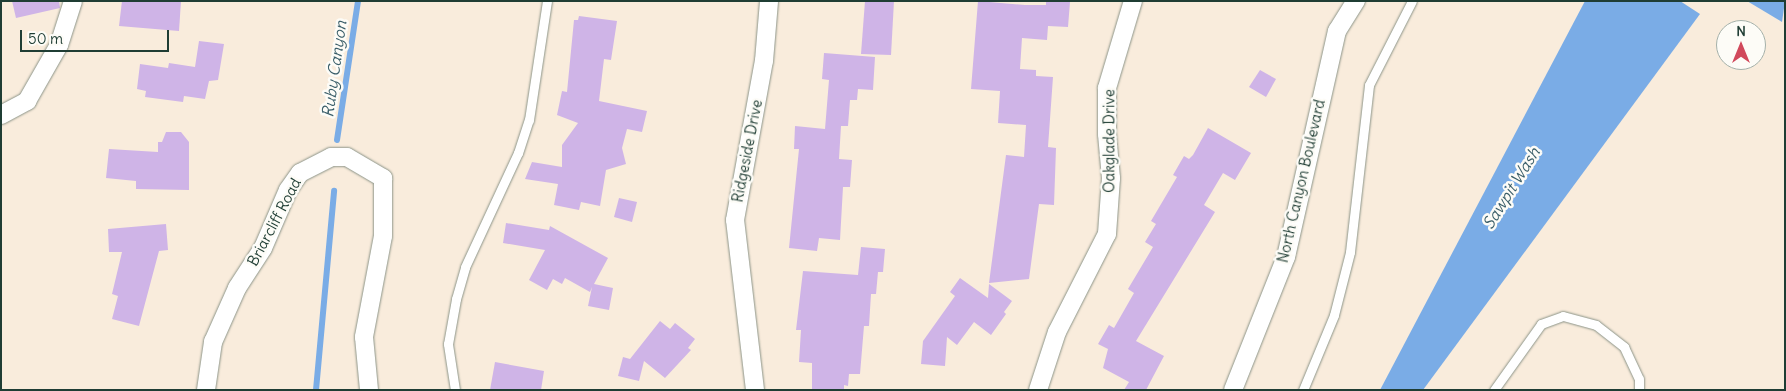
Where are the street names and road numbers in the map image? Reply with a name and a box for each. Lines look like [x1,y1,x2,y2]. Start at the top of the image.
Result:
street label: Oakglade Drive [1100,89,1118,193]
street label: Ridgeside Drive [728,98,766,204]
street label: North Canyon Boulevard [1273,98,1329,264]
street label: Briarcliff Road [243,175,305,269]

